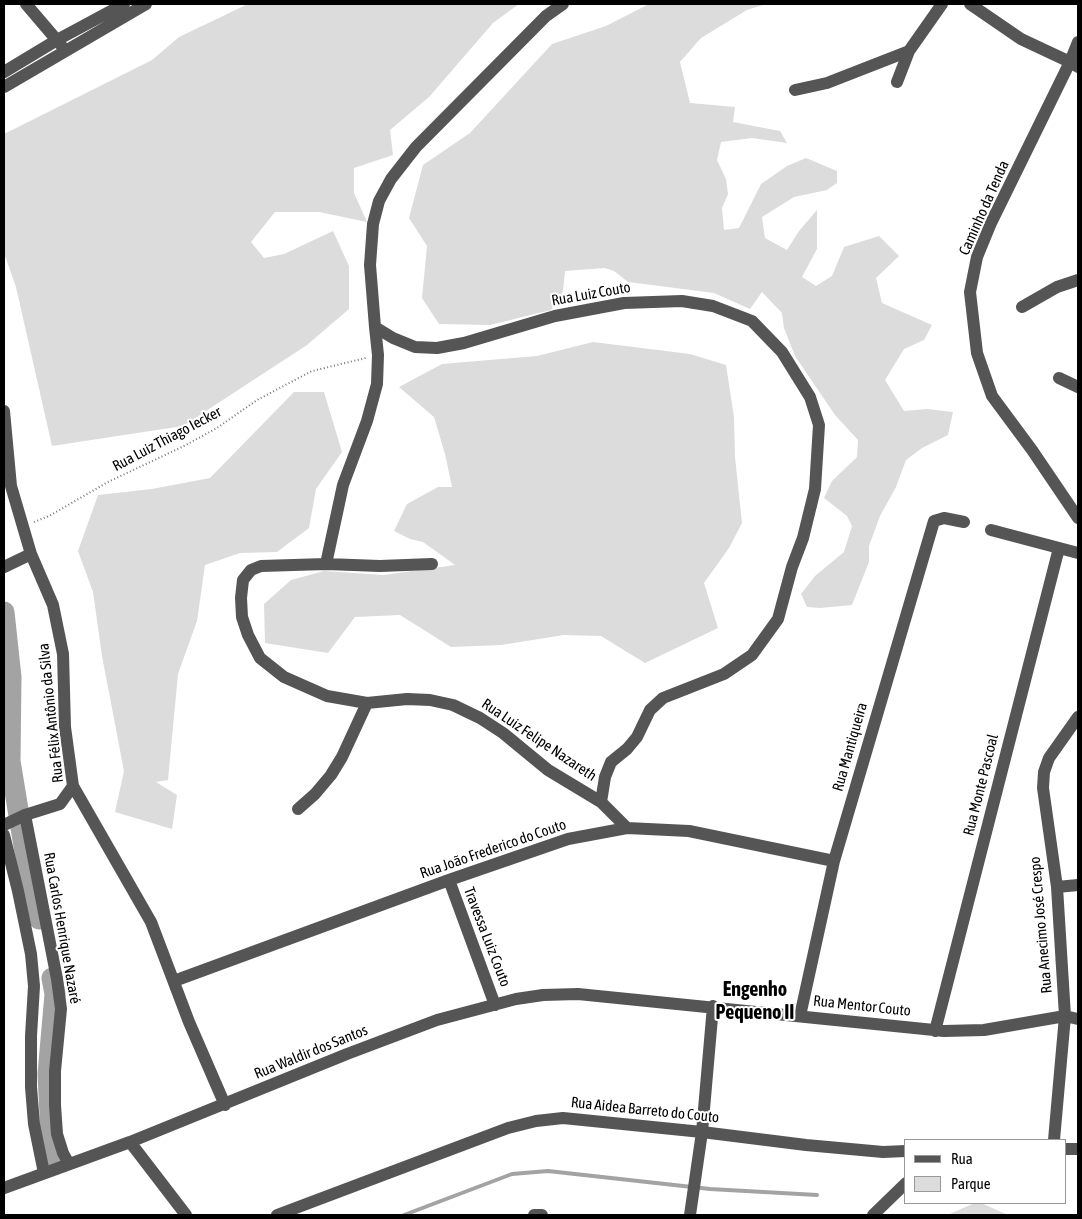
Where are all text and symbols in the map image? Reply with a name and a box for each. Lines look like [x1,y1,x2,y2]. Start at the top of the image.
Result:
street label: Caminho da Tenda [955,158,1013,258]
street label: Rua Luiz Couto [550,278,632,310]
street label: Rua Luiz Thiago Iecker [110,403,224,475]
street label: Rua Félix Antônio da Silva [35,642,67,784]
street label: Rua Luiz Felipe Nazareth [478,695,600,785]
street label: Rua Mantiqueira [829,701,871,793]
street label: Rua Monte Pascoal [960,732,1002,838]
street label: Rua João Frederico do Couto [417,815,569,883]
street label: Rua Carlos Henrique Nazaré [40,851,84,1005]
street label: Rua Anecimo José Crespo [1026,856,1056,994]
street label: Travessa Luiz Couto [460,885,514,989]
district label: Engenho Pequeno II [716,978,794,1025]
street label: Rua Mentor Couto [812,992,912,1020]
street label: Rua Waldir dos Santos [252,1021,370,1083]
street label: Rua Aidea Barreto do Couto [570,1093,720,1127]
legend [904,1139,1067,1204]
text: Rua [951,1150,973,1167]
text: Parque [951,1175,991,1192]

